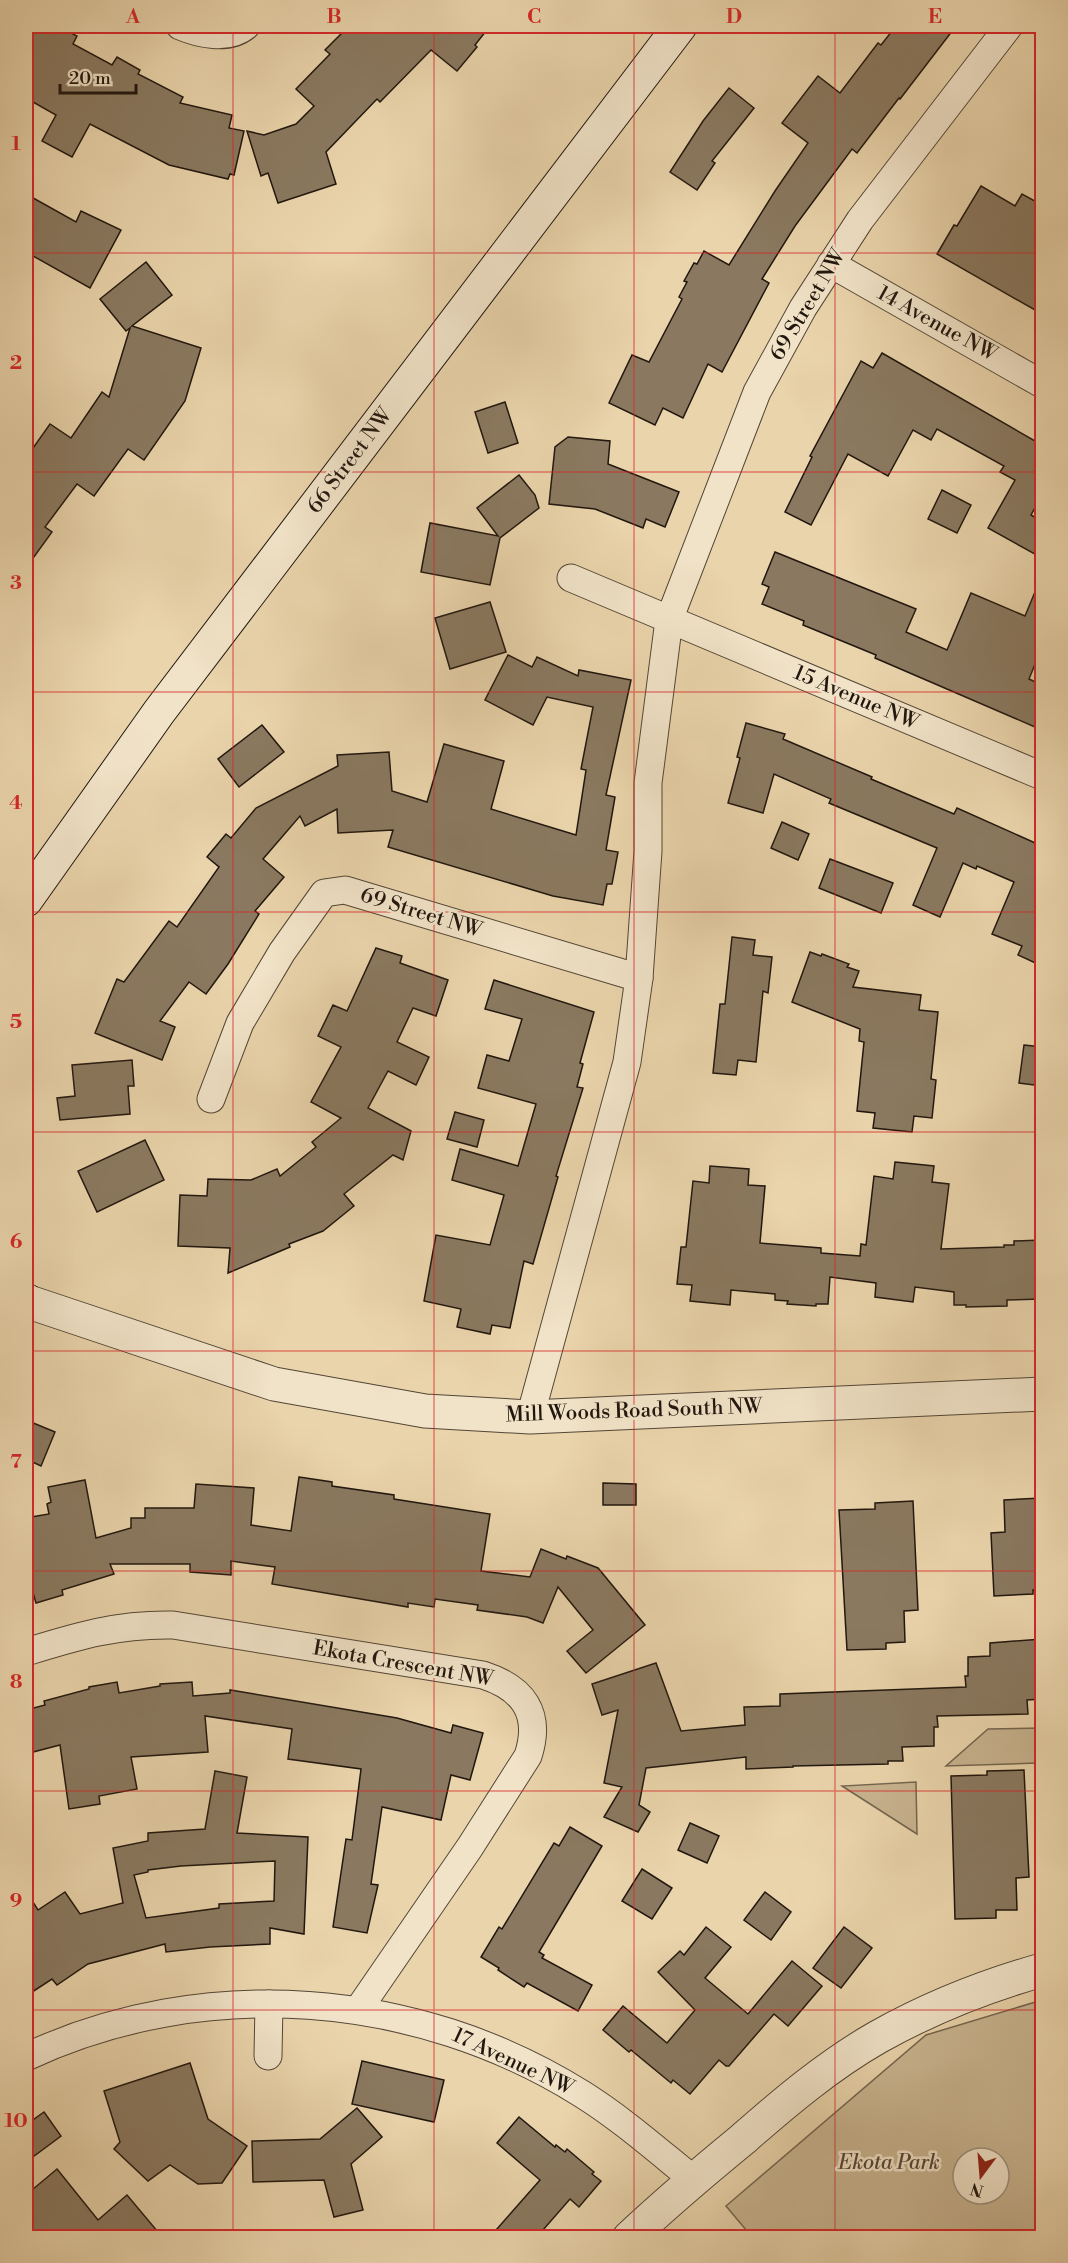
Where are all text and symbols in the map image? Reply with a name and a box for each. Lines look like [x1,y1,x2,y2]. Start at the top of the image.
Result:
text: A [125,5,141,30]
text: B [326,5,342,30]
text: C [527,5,541,30]
text: D [726,5,742,30]
text: E [928,5,942,30]
scale bar [60,57,136,95]
text: 20 m [69,67,111,90]
text: 1 [11,132,21,157]
street label: 69 Street NW [764,244,852,366]
street label: 14 Avenue NW [872,280,1002,368]
text: 2 [10,351,22,376]
street label: 66 Street NW [302,402,399,519]
text: 3 [10,571,22,596]
street label: 15 Avenue NW [790,660,923,736]
text: 4 [9,791,23,816]
street label: 69 Street NW [357,882,486,944]
text: 5 [10,1010,22,1035]
text: 6 [10,1230,23,1255]
street label: Mill Woods Road South NW [505,1393,764,1428]
text: 7 [10,1450,22,1475]
street label: Ekota Crescent NW [311,1635,496,1693]
text: 8 [10,1670,23,1695]
text: 9 [10,1889,22,1914]
street label: 17 Avenue NW [448,2023,579,2102]
text: 10 [4,2109,28,2134]
north arrow [951,2146,1011,2206]
park label: Ekota Park [837,2150,940,2176]
text: N [968,2178,986,2201]

